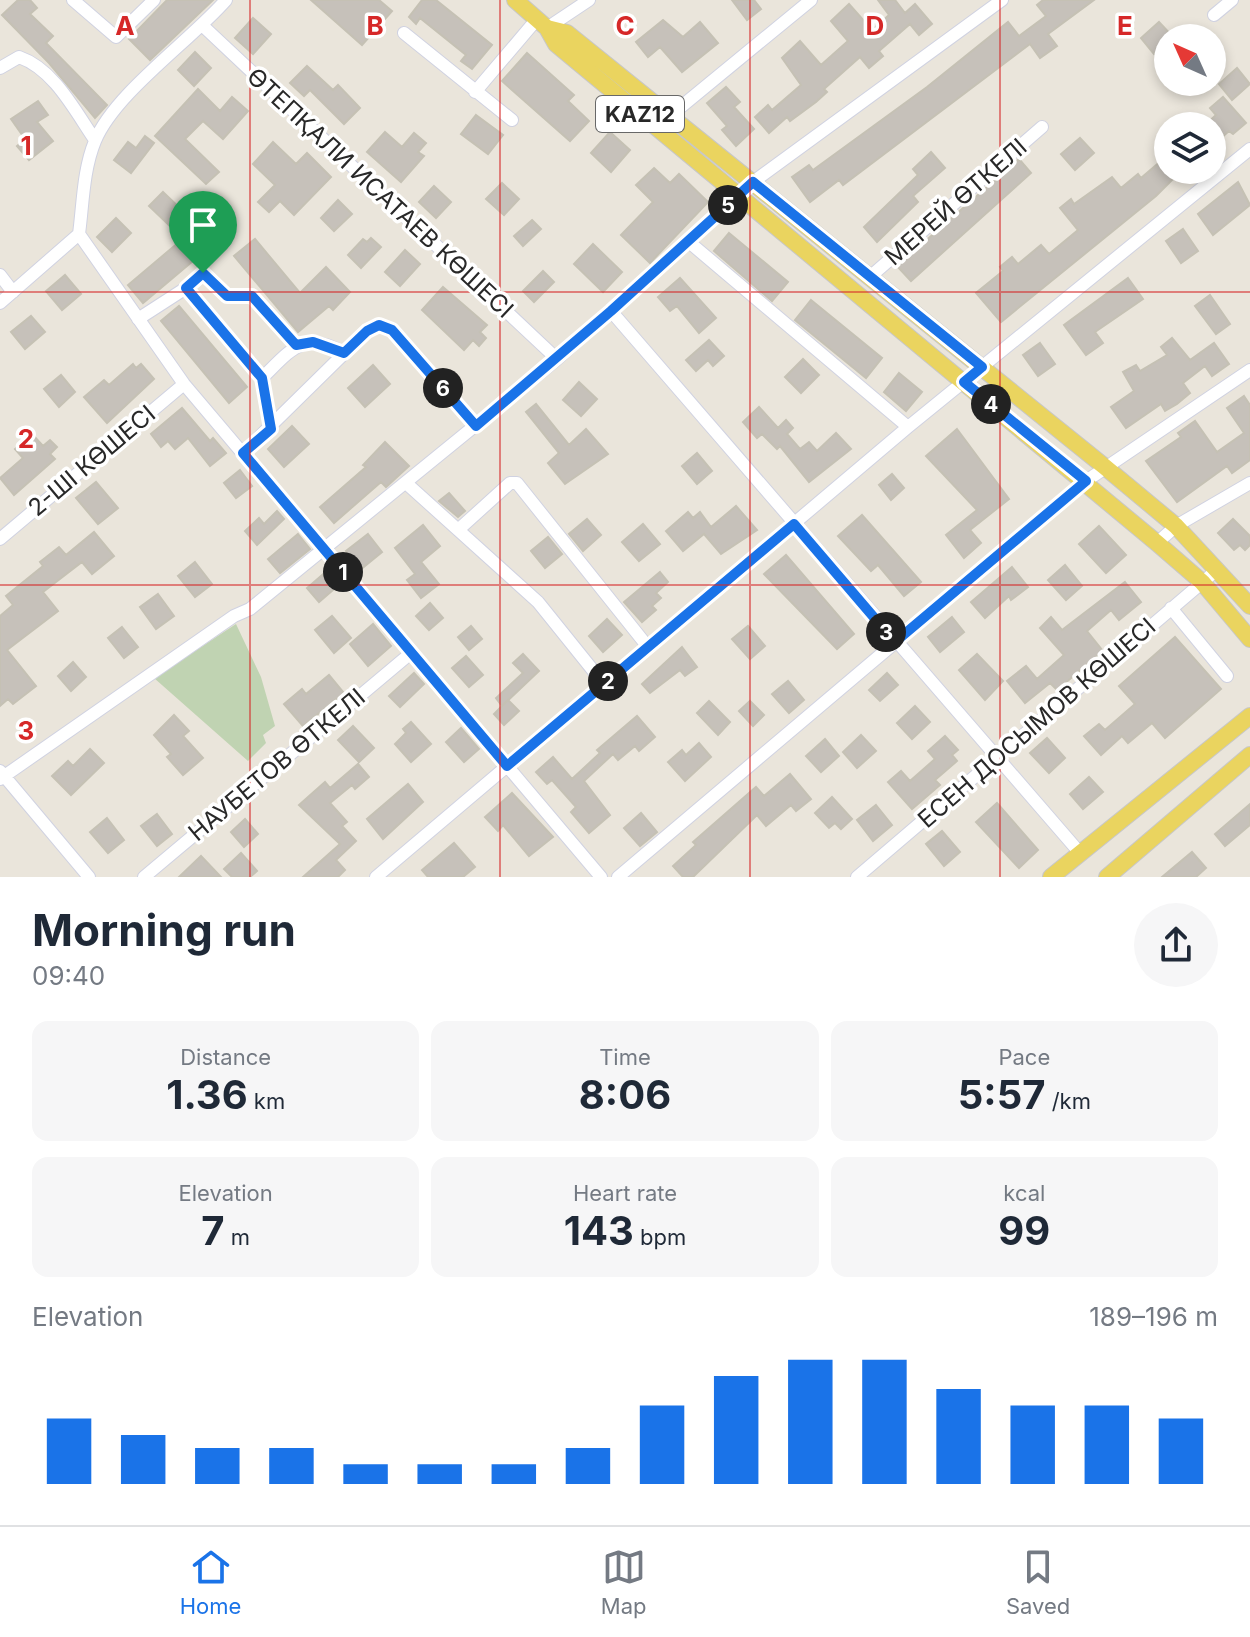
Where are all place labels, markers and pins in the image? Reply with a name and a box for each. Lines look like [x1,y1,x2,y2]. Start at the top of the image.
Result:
pin: 5 [708,185,748,225]
pin [169,191,237,273]
pin: 6 [423,368,463,408]
pin: 4 [971,384,1011,424]
pin: 1 [323,552,363,592]
pin: 3 [866,612,906,652]
pin: 2 [588,661,628,701]

